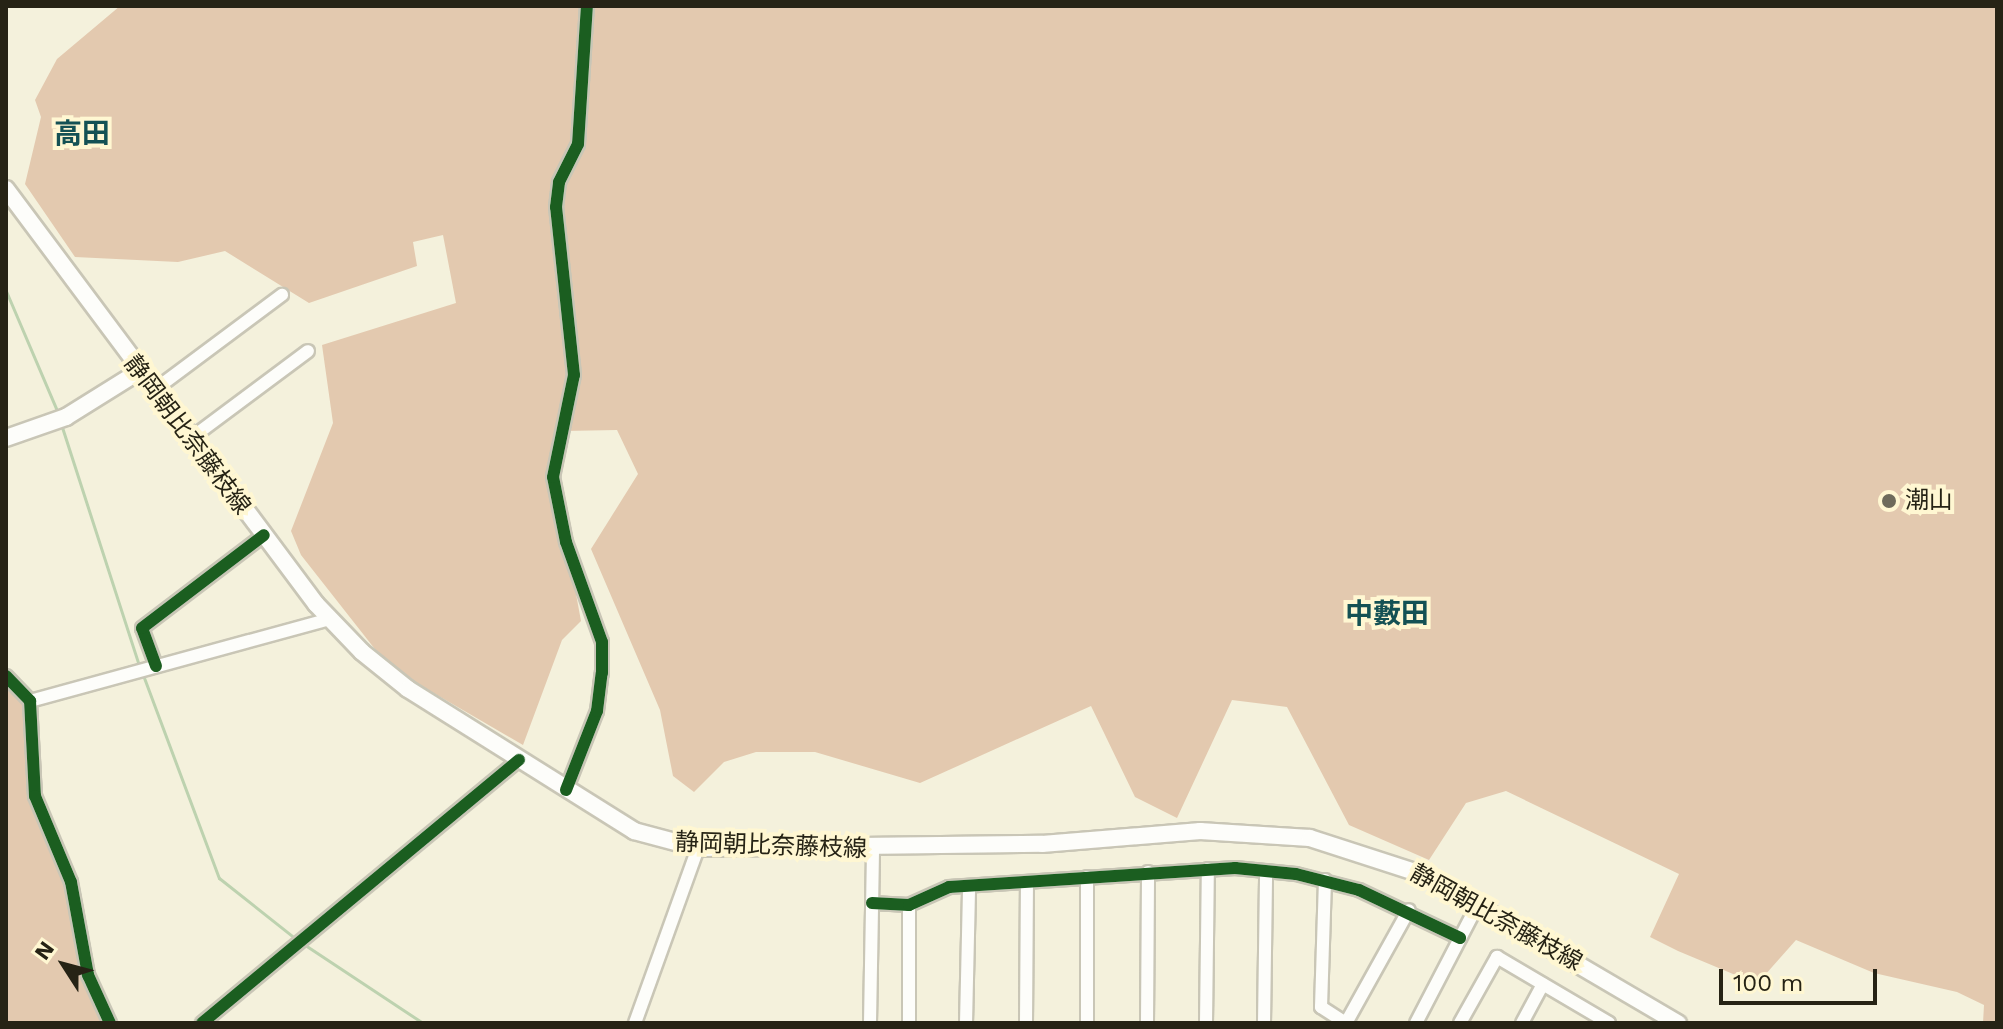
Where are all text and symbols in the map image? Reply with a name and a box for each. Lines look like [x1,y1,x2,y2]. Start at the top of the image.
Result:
district label: 高田 [54,117,110,151]
street label: 静岡朝比奈藤枝線 [118,350,256,520]
place label: 潮山 [1905,487,1953,515]
marker: 潮山 [1880,492,1898,510]
district label: 中藪田 [1345,597,1429,631]
street label: 静岡朝比奈藤枝線 [675,828,867,864]
street label: 静岡朝比奈藤枝線 [1405,859,1587,977]
north arrow [24,925,104,1005]
text: N [29,937,59,965]
scale bar [1723,953,1881,1003]
text: 100 m [1733,969,1803,997]

